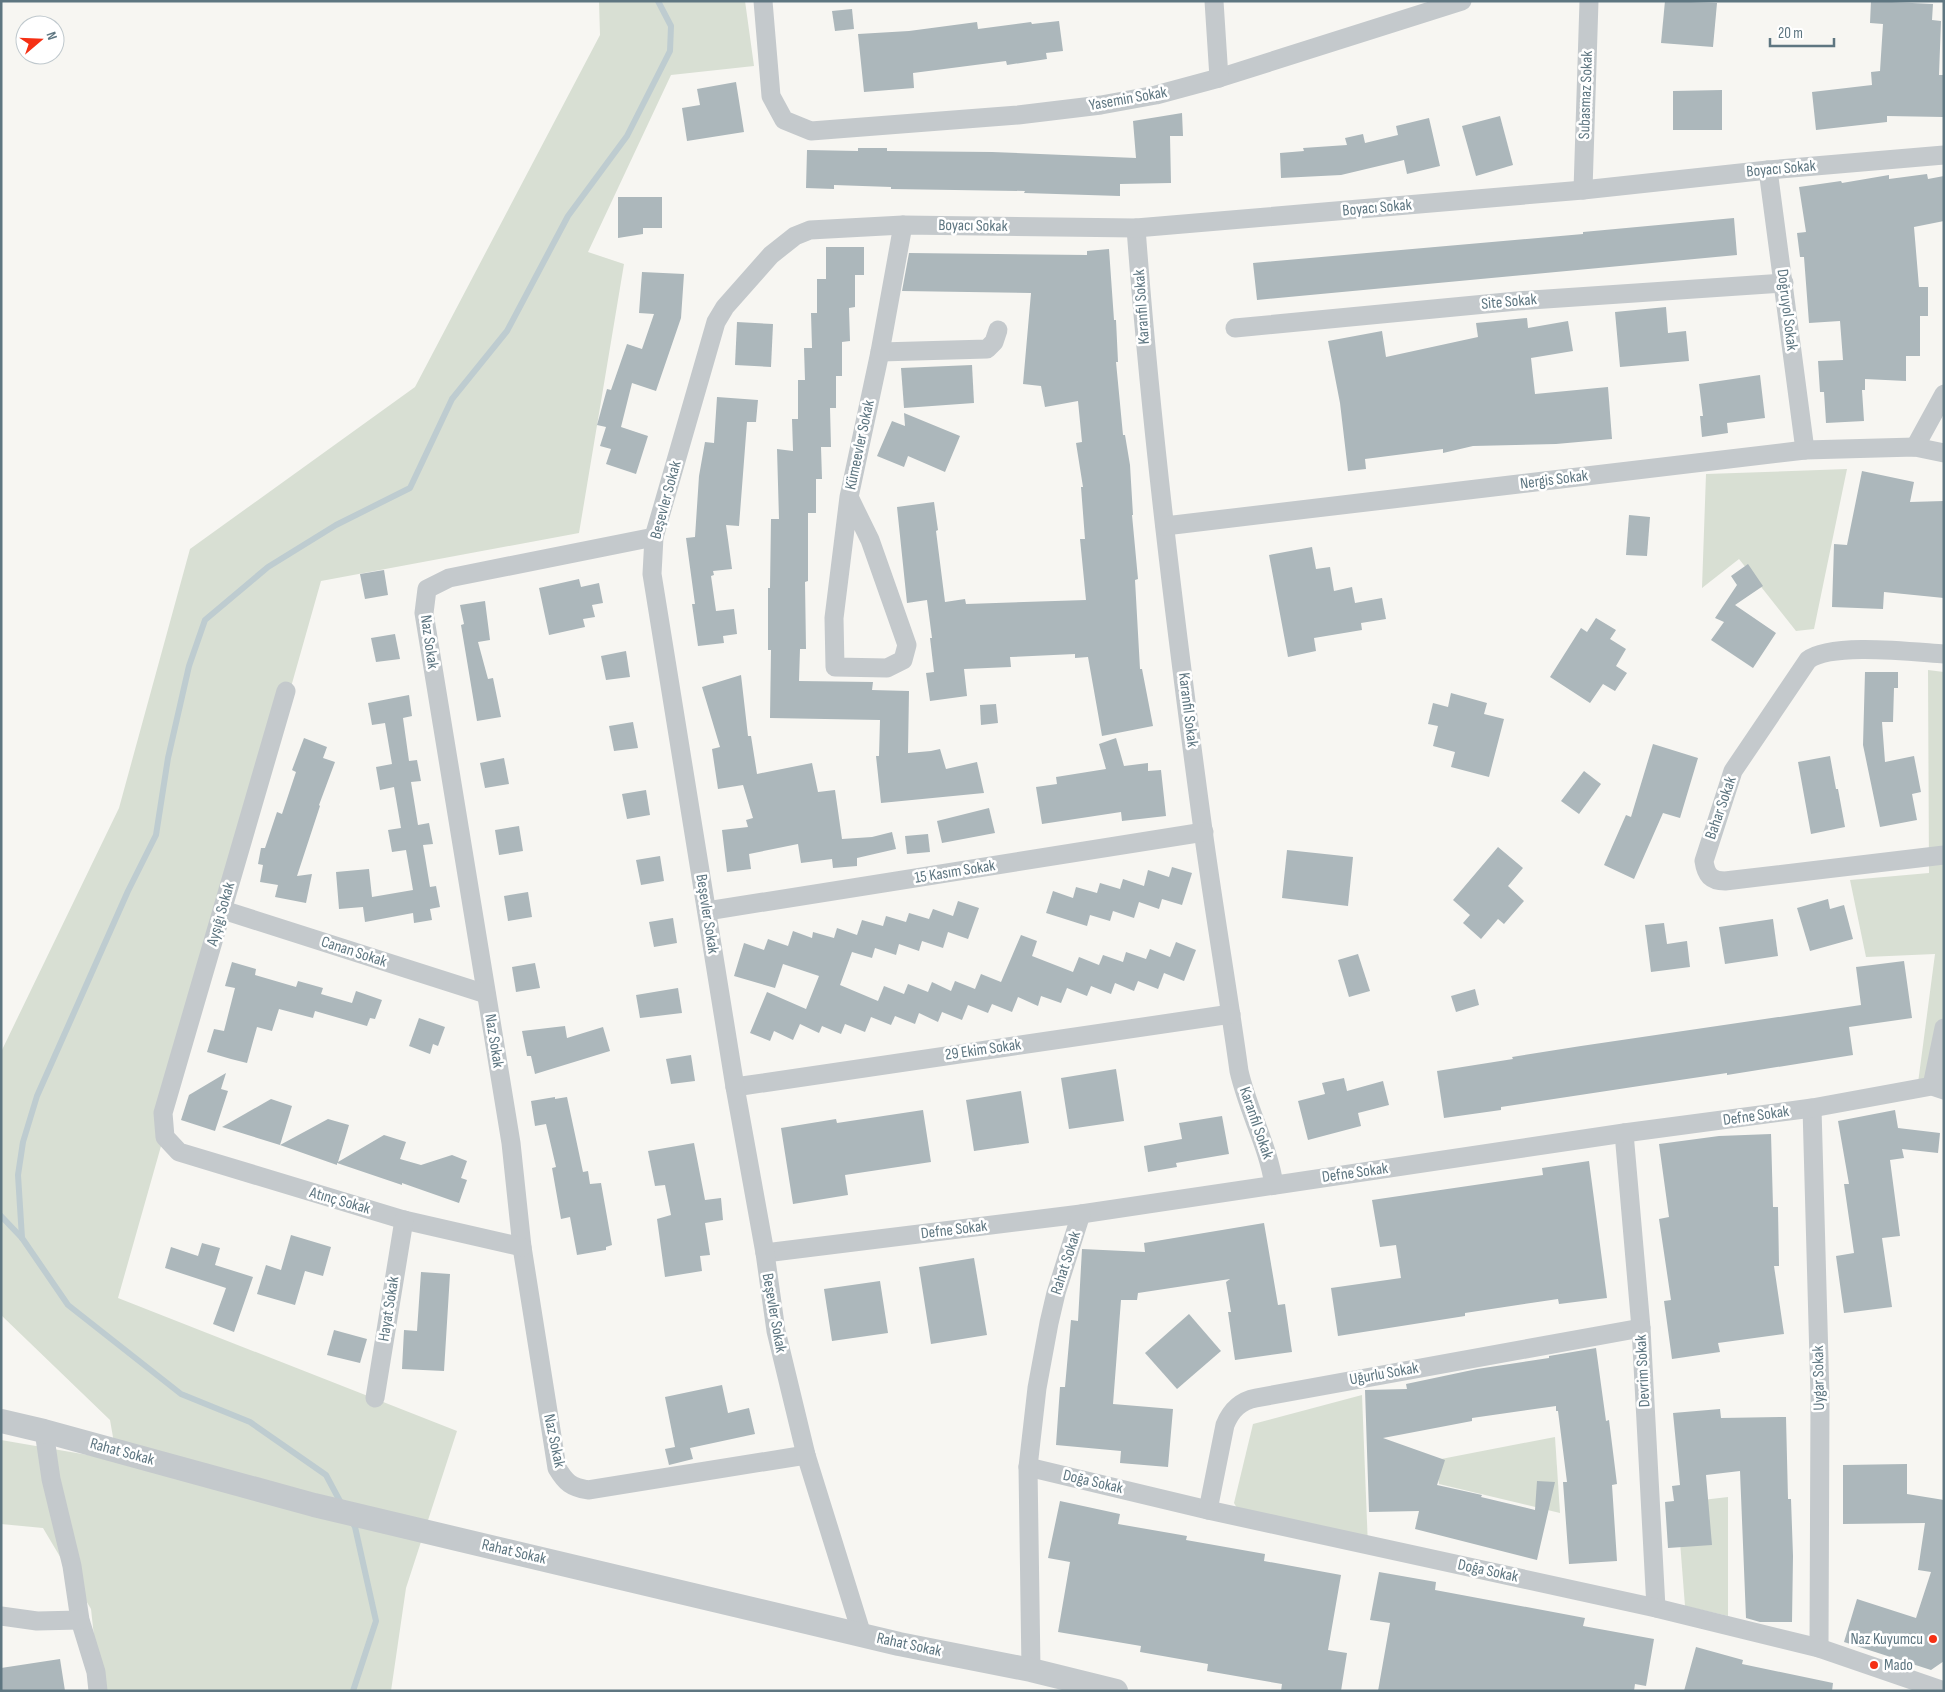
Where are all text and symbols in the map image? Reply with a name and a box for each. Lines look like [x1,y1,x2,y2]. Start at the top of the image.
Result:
north arrow [15,15,65,65]
scale bar [1770,15,1834,47]
text: 20 m [1778,24,1803,43]
text: N [43,30,61,42]
street label: Subasmaz Sokak [1575,50,1597,140]
street label: Yasemin Sokak [1088,83,1168,115]
street label: Boyacı Sokak [1746,157,1816,181]
street label: Boyacı Sokak [1342,196,1412,220]
street label: Boyacı Sokak [938,216,1008,236]
street label: Doğruyol Sokak [1773,268,1801,352]
street label: Karanfil Sokak [1130,269,1154,345]
street label: Site Sokak [1481,290,1537,314]
street label: Kümeevler Sokak [841,398,879,492]
street label: Beşevler Sokak [646,459,686,541]
street label: Nergis Sokak [1519,466,1589,494]
street label: Naz Sokak [416,614,442,670]
street label: Karanfil Sokak [1174,672,1202,748]
street label: Bahar Sokak [1701,774,1741,842]
street label: 15 Kasım Sokak [913,856,997,888]
street label: Beşevler Sokak [691,873,723,955]
street label: Ayşığı Sokak [203,880,239,949]
street label: Canan Sokak [319,932,389,972]
street label: Naz Sokak [480,1013,508,1069]
street label: 29 Ekim Sokak [944,1035,1022,1065]
street label: Karanfil Sokak [1235,1084,1277,1162]
street label: Defne Sokak [1722,1102,1790,1130]
street label: Defne Sokak [1321,1159,1389,1187]
street label: Atınç Sokak [306,1183,373,1219]
street label: Defne Sokak [920,1217,988,1243]
street label: Rahat Sokak [1047,1229,1085,1297]
street label: Beşevler Sokak [758,1272,790,1354]
street label: Hayat Sokak [374,1275,404,1343]
street label: Devrim Sokak [1632,1334,1654,1408]
street label: Uygar Sokak [1809,1345,1829,1411]
street label: Uğurlu Sokak [1348,1359,1420,1389]
street label: Naz Sokak [539,1412,569,1470]
street label: Rahat Sokak [88,1434,156,1470]
street label: Doğa Sokak [1061,1466,1125,1498]
street label: Rahat Sokak [480,1535,548,1569]
street label: Doğa Sokak [1456,1555,1520,1587]
street label: Rahat Sokak [875,1629,943,1661]
place label: Naz Kuyumcu [1850,1630,1923,1649]
marker: Naz Kuyumcu [1927,1633,1939,1645]
place label: Mado [1884,1656,1913,1675]
marker: Mado [1868,1659,1880,1671]

